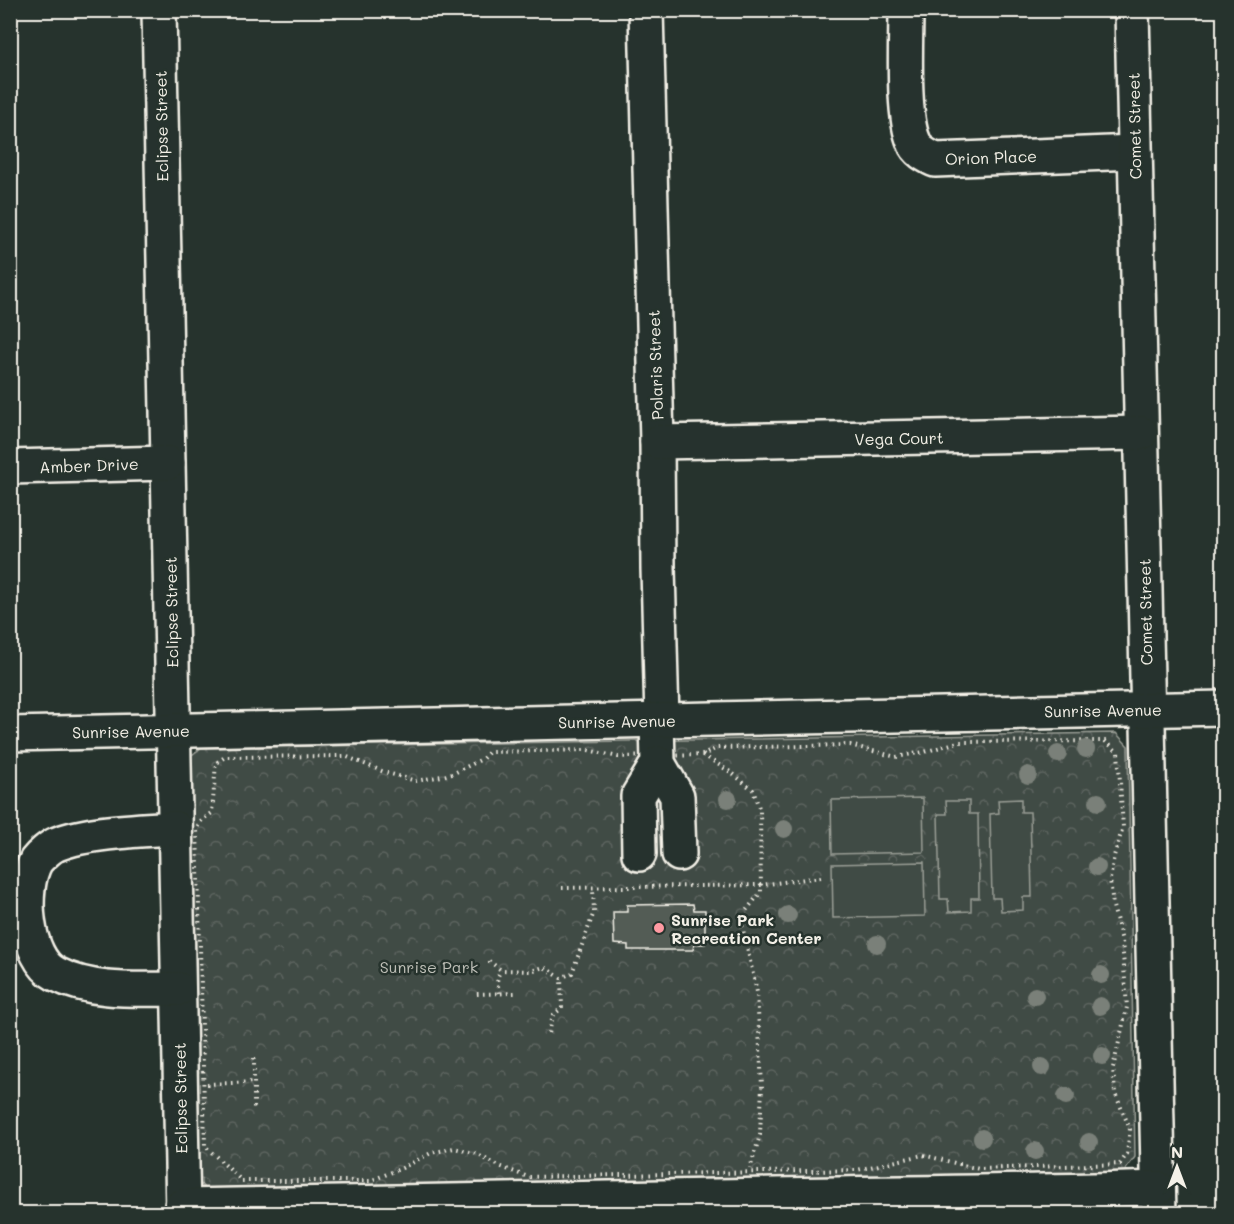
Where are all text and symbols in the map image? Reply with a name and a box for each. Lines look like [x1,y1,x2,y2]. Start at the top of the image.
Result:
street label: Eclipse Street [150,70,172,182]
street label: Comet Street [1123,72,1145,180]
street label: Orion Place [945,145,1037,169]
street label: Polaris Street [643,310,667,420]
street label: Vega Court [854,427,944,449]
street label: Amber Drive [39,453,139,477]
street label: Eclipse Street [160,556,182,668]
street label: Comet Street [1134,558,1156,666]
street label: Sunrise Avenue [1044,698,1162,722]
street label: Sunrise Avenue [558,709,676,733]
street label: Sunrise Avenue [72,719,190,743]
place label: Sunrise Park Recreation Center [671,909,822,948]
marker: Sunrise Park Recreation Center [652,921,666,935]
park label: Sunrise Park [380,956,478,977]
street label: Eclipse Street [169,1042,191,1154]
north arrow [1147,1137,1207,1197]
text: N [1171,1141,1183,1162]

